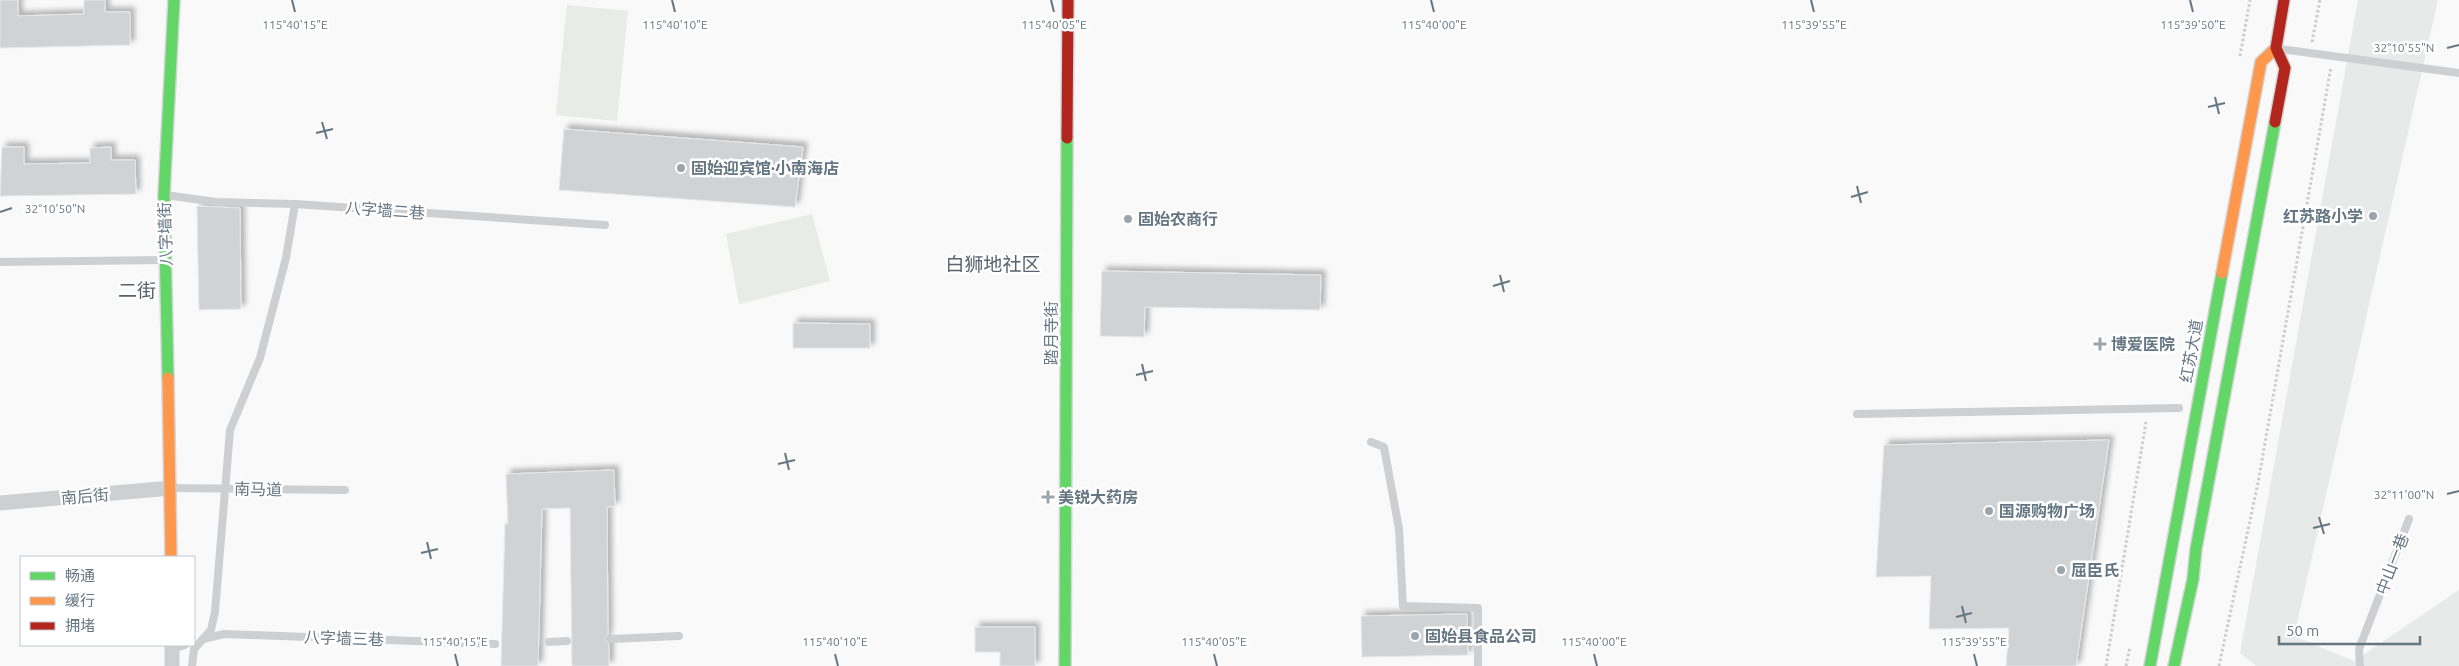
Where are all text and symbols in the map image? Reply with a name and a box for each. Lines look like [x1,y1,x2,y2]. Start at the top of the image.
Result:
text: 115°40'15"E [262,18,328,31]
text: 115°40'10"E [642,18,708,31]
text: 115°40'05"E [1021,18,1087,31]
text: 115°40'00"E [1401,18,1467,31]
text: 115°39'55"E [1781,18,1847,31]
text: 115°39'50"E [2160,18,2226,31]
text: 32°10'55"N [2374,41,2434,54]
place label: 固始迎宾馆·小南海店 [691,159,839,177]
marker: 固始迎宾馆·小南海店 [675,162,687,174]
street label: 八字墙二巷 [344,198,426,222]
text: 32°10'50"N [25,202,85,215]
street label: 八字墙街 [155,202,175,266]
place label: 红苏路小学 [2283,207,2363,225]
place label: 固始农商行 [1138,210,1218,228]
marker: 红苏路小学 [2367,210,2379,222]
marker: 固始农商行 [1122,213,1134,225]
district label: 白狮地社区 [945,253,1041,275]
district label: 二街 [118,279,156,301]
street label: 踏月寺街 [1042,301,1060,365]
street label: 红苏大道 [2177,318,2205,384]
place label: 博爱医院 [2111,335,2175,353]
marker: 博爱医院 [2093,337,2107,351]
street label: 南马道 [234,480,282,498]
street label: 南后街 [60,485,110,507]
place label: 美锐大药房 [1058,488,1138,506]
text: 32°11'00"N [2374,488,2434,501]
marker: 美锐大药房 [1042,491,1054,503]
place label: 国源购物广场 [1999,502,2095,520]
marker: 国源购物广场 [1983,505,1995,517]
street label: 中山一巷 [2372,531,2412,597]
legend [20,556,195,646]
place label: 屈臣氏 [2071,561,2119,579]
marker: 屈臣氏 [2055,564,2067,576]
text: 畅通 [65,567,95,584]
text: 缓行 [65,592,95,609]
scale bar [2279,614,2420,646]
text: 拥堵 [65,617,95,634]
text: 50 m [2286,622,2319,639]
place label: 固始县食品公司 [1425,627,1537,645]
street label: 八字墙三巷 [304,628,384,648]
marker: 固始县食品公司 [1409,630,1421,642]
text: 115°40'15"E [422,635,488,648]
text: 115°40'10"E [802,635,868,648]
text: 115°40'05"E [1181,635,1247,648]
text: 115°40'00"E [1561,635,1627,648]
text: 115°39'55"E [1941,635,2007,648]

